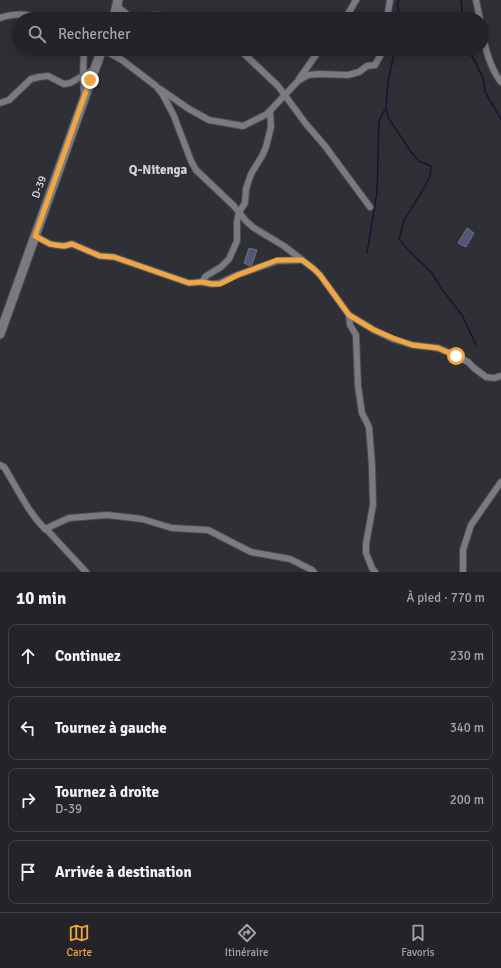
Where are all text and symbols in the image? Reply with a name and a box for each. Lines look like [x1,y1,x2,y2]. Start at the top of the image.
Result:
search box [12,12,489,56]
icon: search [26,23,48,45]
text: Rechercher [58,25,131,43]
route end [81,71,99,89]
district label: Q-Nitenga [129,162,188,178]
street label: D-39 [29,174,49,200]
route start [447,347,465,365]
text: 10 min [16,588,66,609]
text: À pied · 770 m [406,590,485,606]
icon: ahead [17,645,39,667]
text: Continuez [55,647,121,665]
text: 230 m [450,648,484,664]
icon: left [17,717,39,739]
text: Tournez à gauche [55,719,167,737]
text: 340 m [450,720,484,736]
text: Tournez à droite [55,783,159,801]
icon: right [17,789,39,811]
text: 200 m [450,792,484,808]
text: D-39 [55,801,82,817]
icon: arrive [17,861,39,883]
text: Arrivée à destination [55,863,192,881]
tab: Carte [66,922,92,959]
tab: Itinéraire [225,922,268,959]
tab: Favoris [401,922,435,959]

